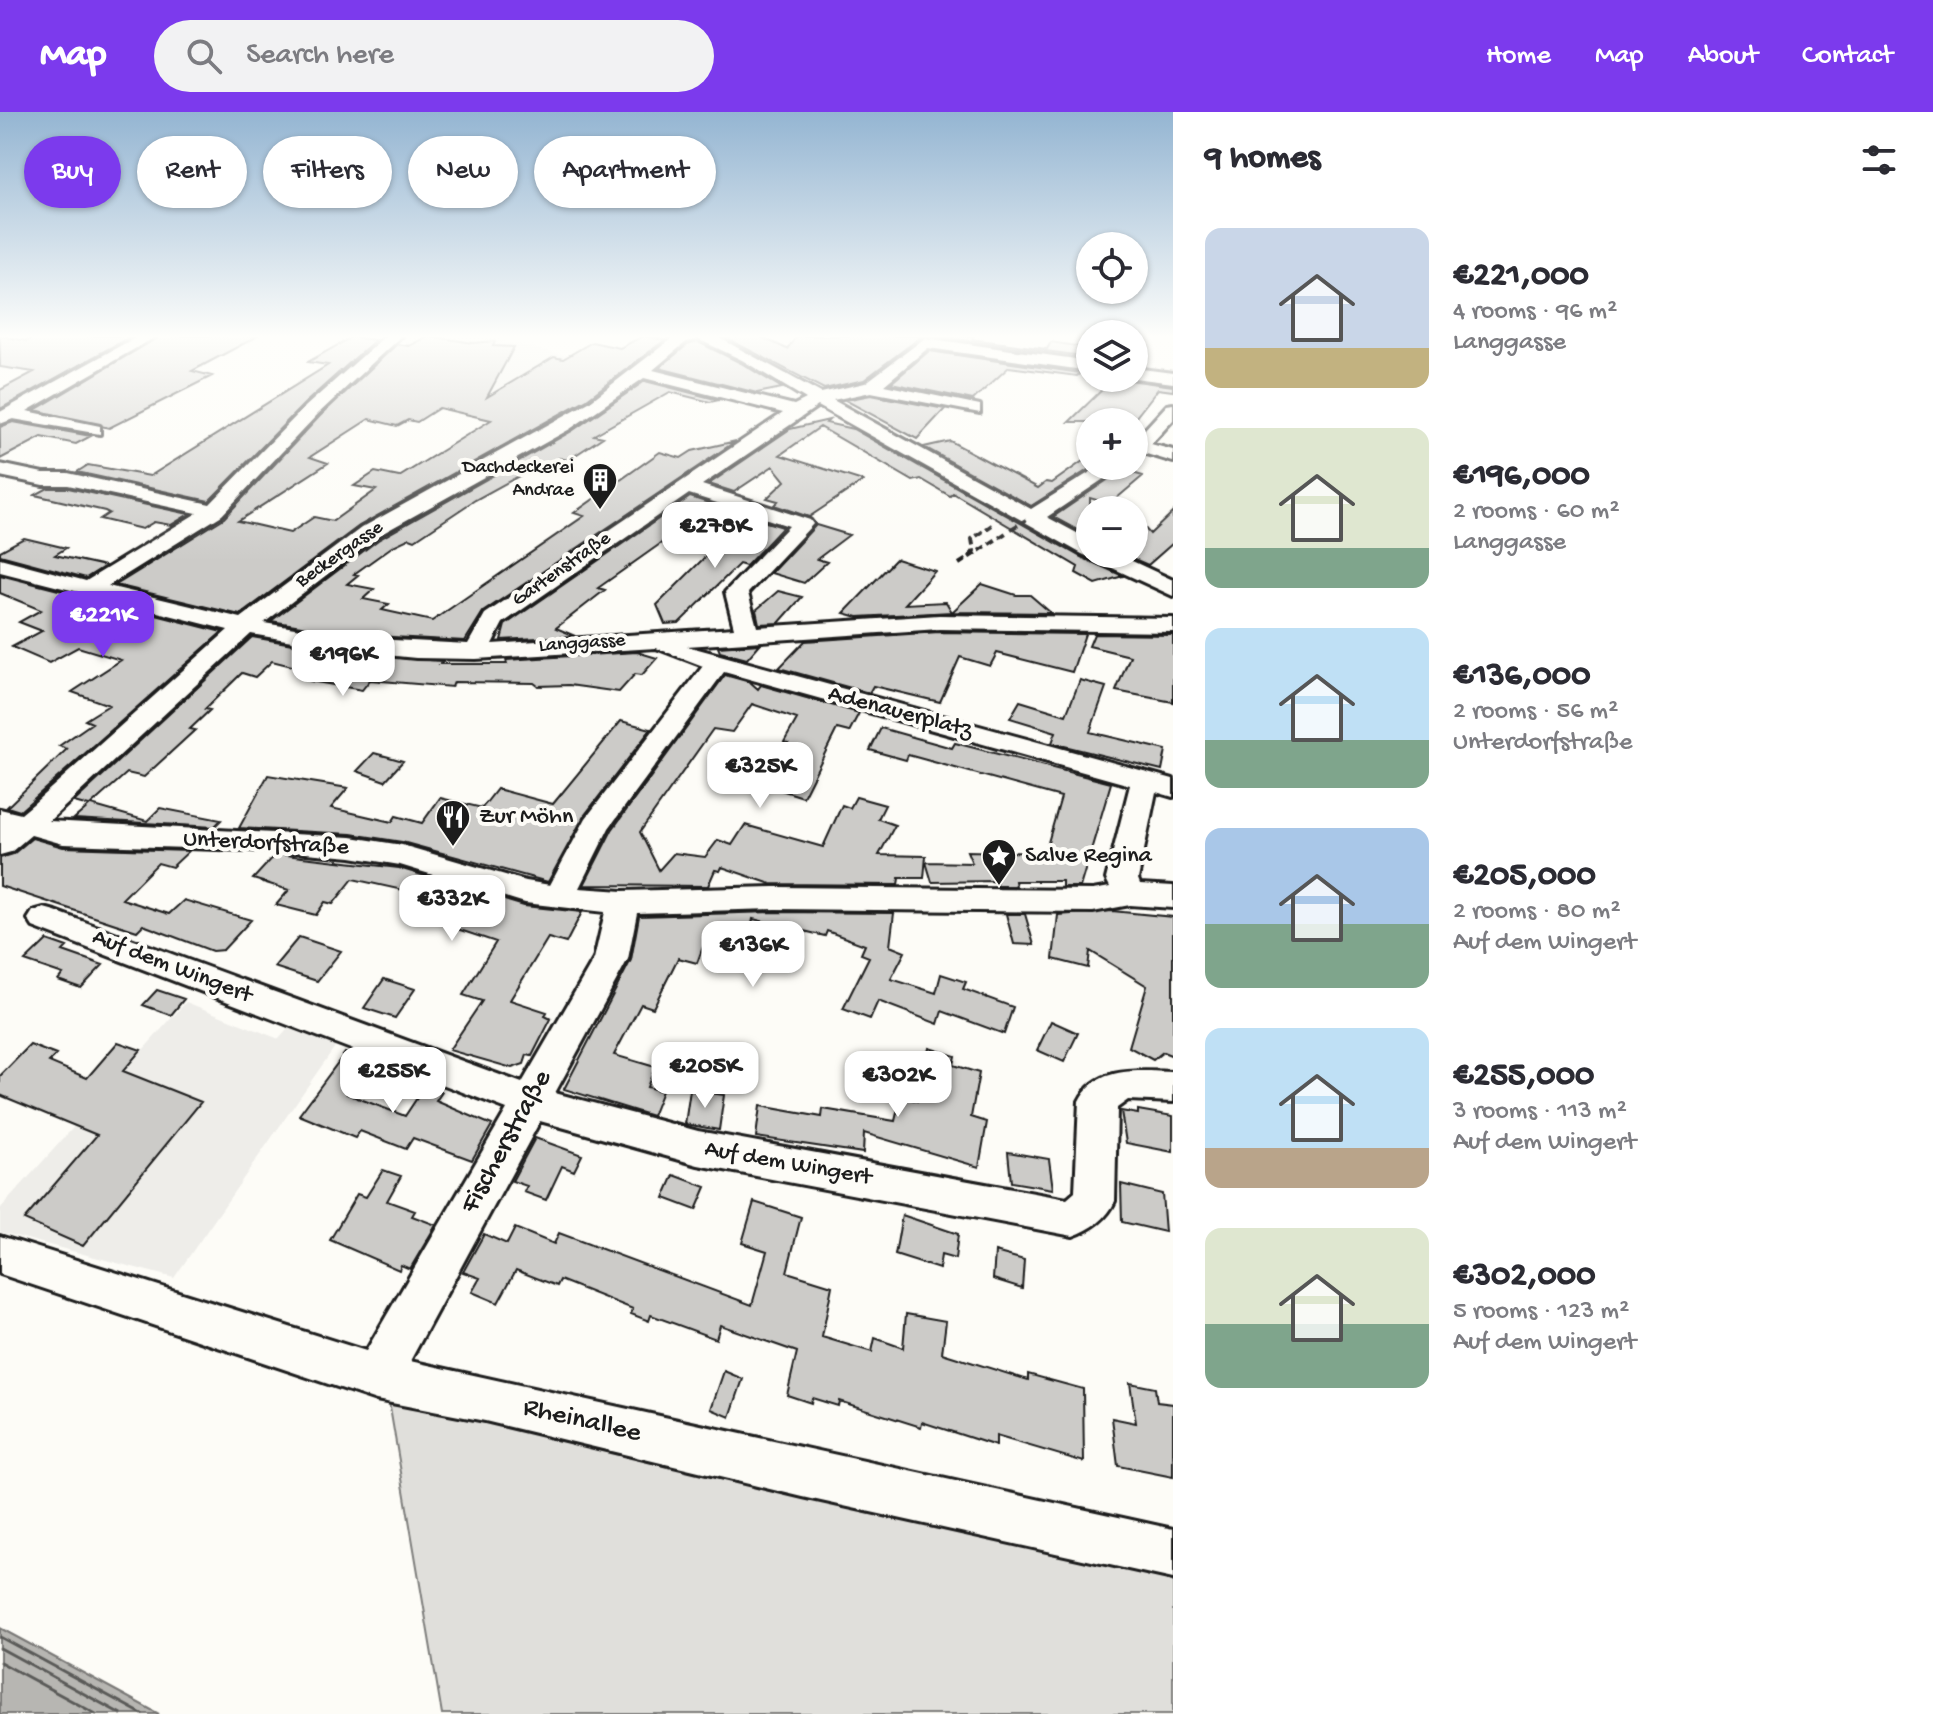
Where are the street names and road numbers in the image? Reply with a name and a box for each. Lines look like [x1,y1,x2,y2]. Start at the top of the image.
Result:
street label: Beckergasse [291,516,389,594]
street label: Gartenstraße [508,527,616,612]
street label: Langgasse [538,629,627,659]
street label: Adenauerplatz [825,680,977,747]
street label: Unterdorfstraße [182,825,350,863]
street label: Auf dem Wingert [88,923,258,1012]
street label: Fischerstraße [454,1064,560,1220]
street label: Auf dem Wingert [702,1135,876,1193]
street label: Rheinallee [520,1391,645,1451]

